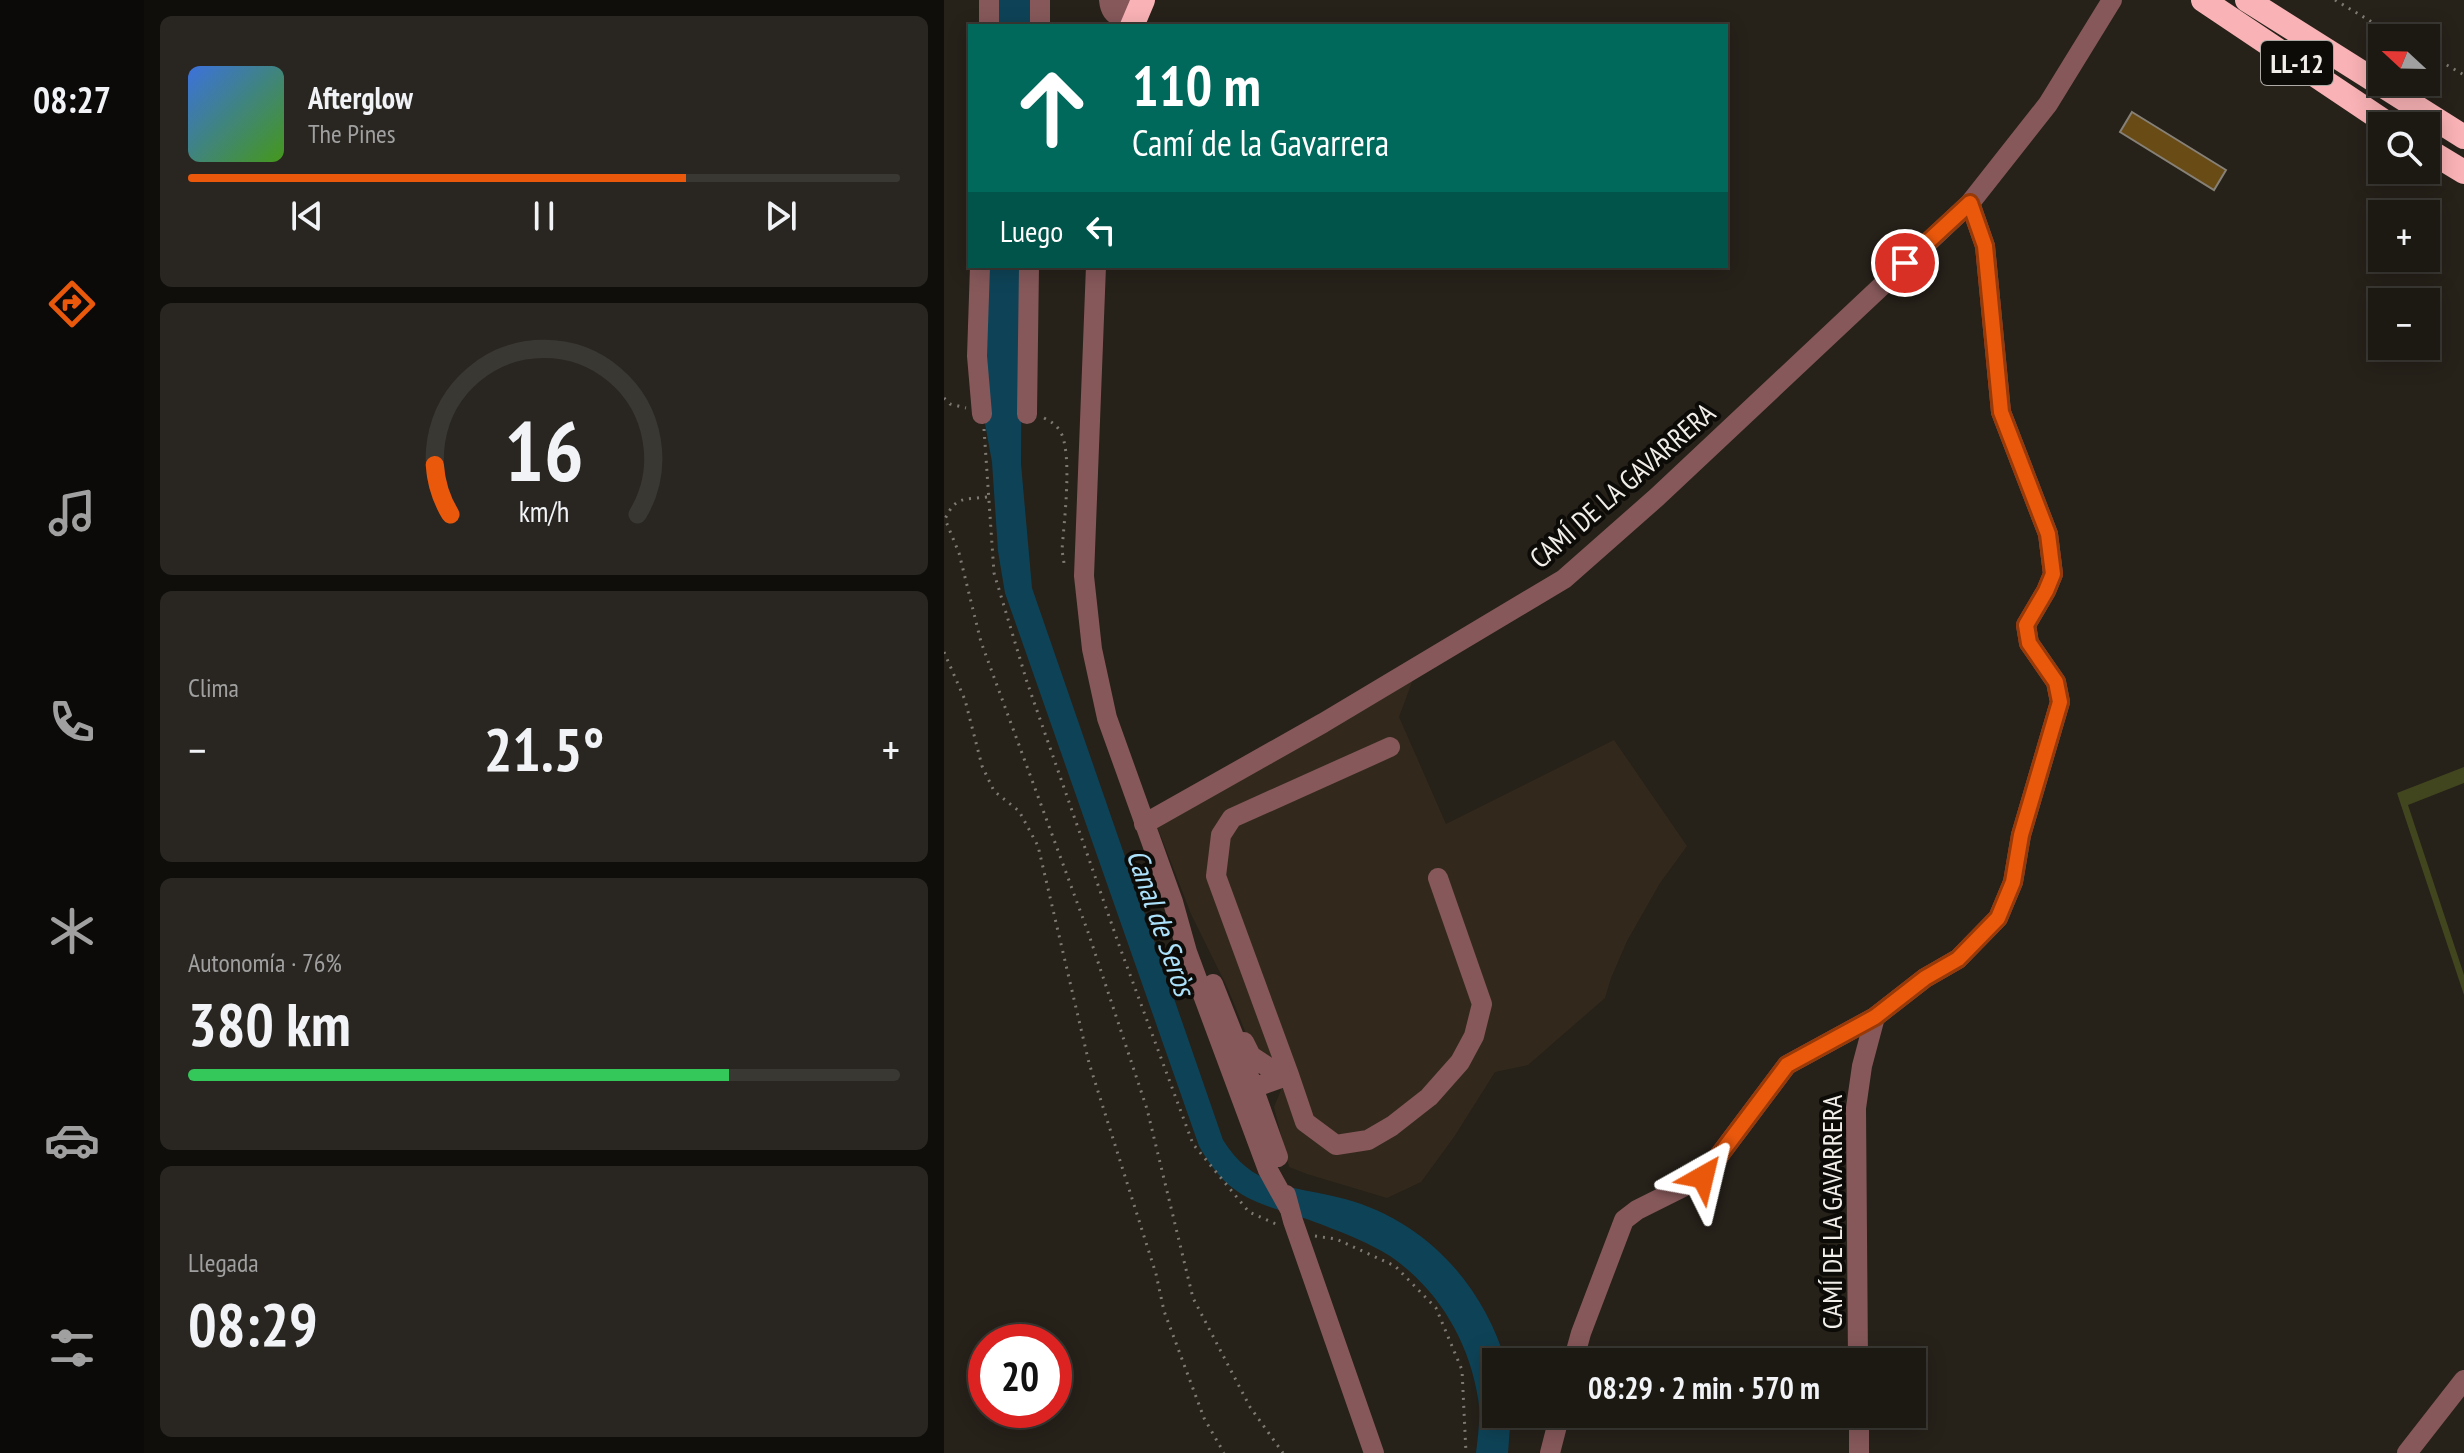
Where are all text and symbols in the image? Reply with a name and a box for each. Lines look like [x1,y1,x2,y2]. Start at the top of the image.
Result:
north arrow [2368,24,2440,96]
map controls [2368,24,2440,360]
road number: LL-12 [2261,41,2333,85]
text: 110 m [1132,49,1261,121]
icon: ahead [1000,56,1104,160]
text: 08:27 [33,76,111,123]
text: Afterglow [308,78,413,117]
button: search [2368,112,2440,184]
text: The Pines [308,117,396,150]
text: Camí de la Gavarrera [1132,119,1389,166]
icon: previous [285,194,329,238]
icon: pause [522,194,566,238]
icon: next [759,194,803,238]
button: + [2368,200,2440,272]
icon: left [1079,208,1123,252]
text: Luego [1000,211,1063,250]
pin [1871,229,1939,297]
icon: arrive [1883,241,1927,285]
icon: directions [44,276,100,332]
button: − [2368,288,2440,360]
street label: CAMÍ DE LA GAVARRERA [1521,394,1723,576]
text: 16 [504,396,584,504]
icon: music [44,485,100,541]
text: km/h [519,493,569,530]
text: Clima [188,671,239,704]
icon: phone [44,694,100,750]
text: 21.5° [484,710,604,788]
text: − [188,721,206,778]
text: + [882,721,900,778]
water label: Canal de Seròs [1119,844,1206,1003]
icon: climate [44,903,100,959]
text: Autonomía · 76% [188,946,342,979]
text: 380 km [188,985,351,1063]
street label: CAMÍ DE LA GAVARRERA [1813,1094,1850,1329]
icon: car [44,1112,100,1168]
position arrow [1661,1135,1745,1219]
text: Llegada [188,1246,259,1279]
text: 08:29 [188,1285,318,1363]
icon: filters [44,1320,100,1376]
speed limit sign: 20 [968,1324,1072,1428]
text: 08:29 · 2 min · 570 m [1588,1368,1820,1407]

